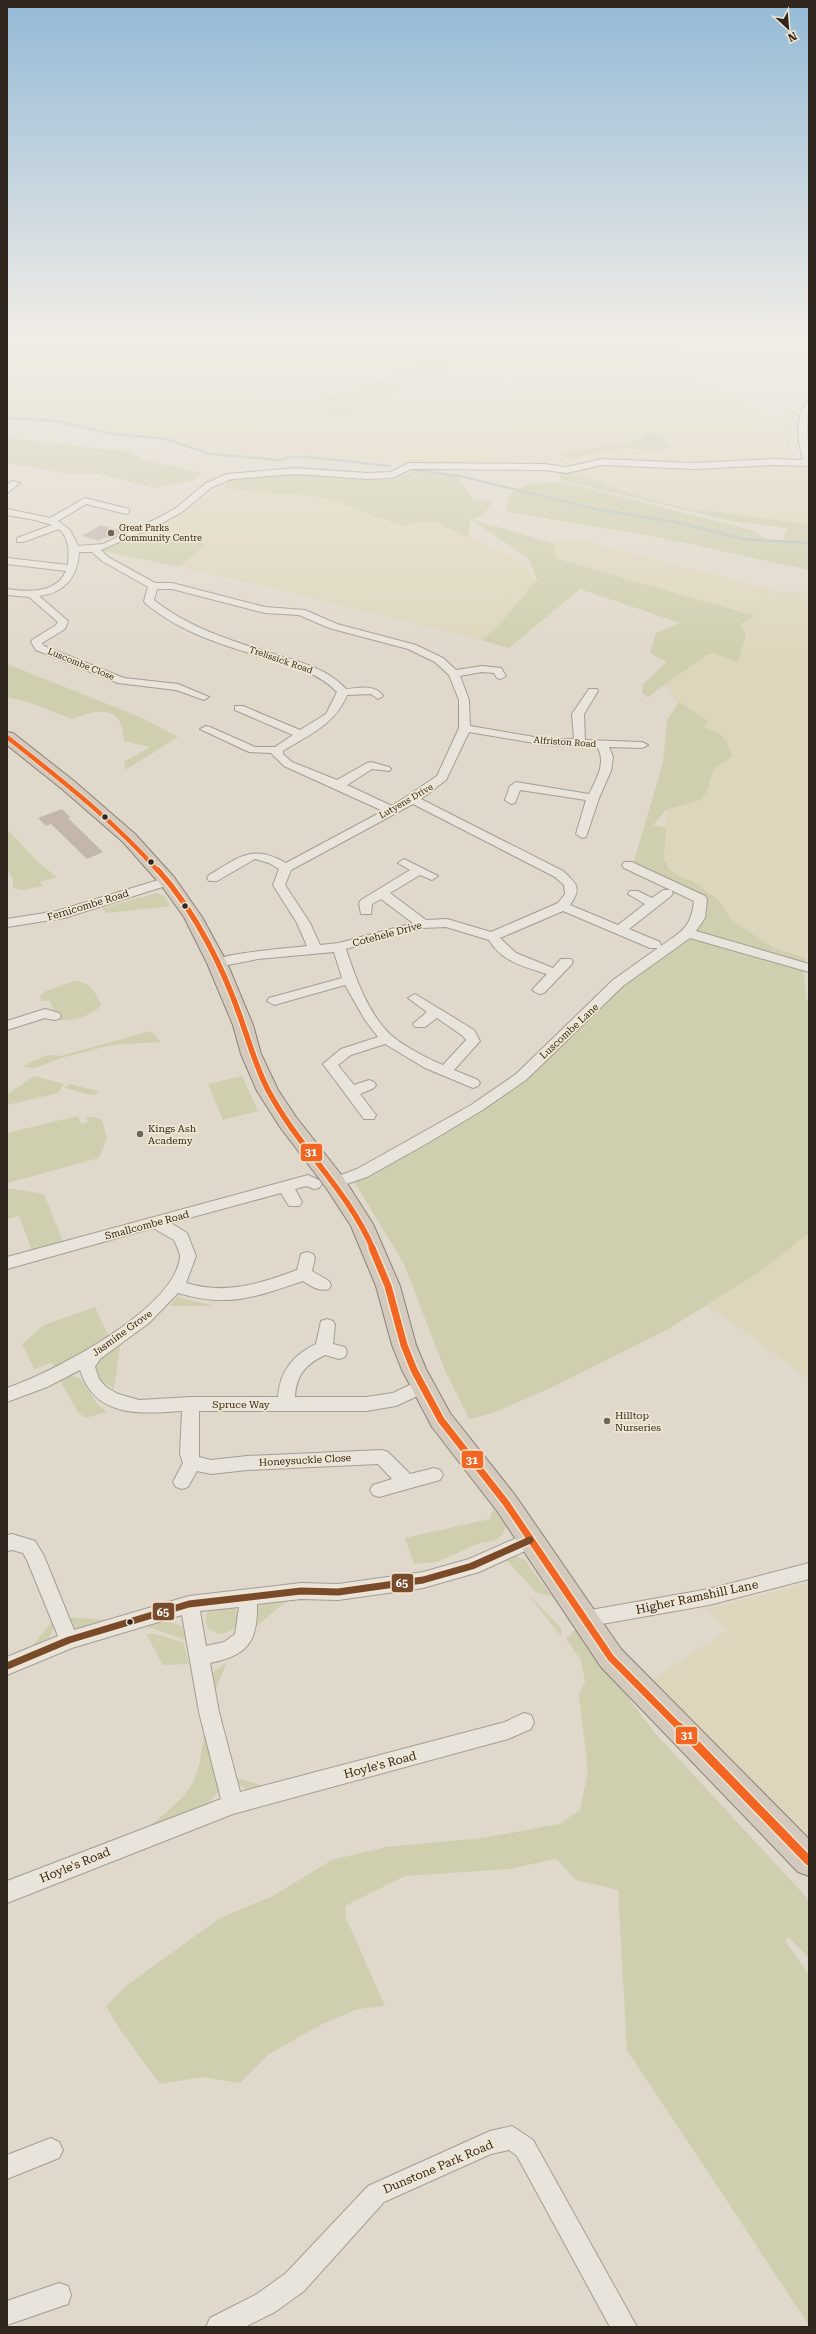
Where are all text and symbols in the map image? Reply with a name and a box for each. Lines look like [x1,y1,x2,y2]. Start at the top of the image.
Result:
north arrow [768,8,808,48]
text: N [785,29,799,44]
place label: Great Parks Community Centre [119,523,202,543]
marker: Great Parks Community Centre [106,528,116,538]
street label: Trelissick Road [248,644,314,676]
street label: Luscombe Close [46,646,116,682]
street label: Alfriston Road [533,735,597,749]
street label: Lutyens Drive [377,781,435,820]
unlabelled marker [100,812,110,822]
unlabelled marker [146,857,156,867]
street label: Fernicombe Road [46,887,131,923]
unlabelled marker [180,901,190,911]
street label: Cotehele Drive [351,919,423,949]
street label: Luscombe Lane [537,1001,601,1061]
place label: Kings Ash Academy [148,1123,197,1146]
marker: Kings Ash Academy [135,1129,145,1139]
line badge: 31 [300,1143,323,1162]
text: 31 [305,1146,317,1159]
street label: Smallcombe Road [104,1208,191,1242]
street label: Jasmine Grove [90,1307,154,1358]
street label: Spruce Way [212,1399,270,1410]
place label: Hilltop Nurseries [615,1410,661,1433]
marker: Hilltop Nurseries [602,1416,612,1426]
line badge: 31 [461,1450,484,1469]
street label: Honeysuckle Close [259,1452,352,1468]
text: 31 [466,1454,478,1467]
line badge: 65 [391,1573,414,1593]
text: 65 [396,1577,408,1590]
street label: Higher Ramshill Lane [635,1577,760,1617]
line badge: 65 [152,1602,175,1621]
text: 65 [157,1606,169,1619]
unlabelled marker [125,1617,135,1627]
line badge: 31 [675,1726,698,1745]
text: 31 [681,1729,693,1742]
street label: Hoyle's Road [342,1748,418,1781]
street label: Hoyle's Road [38,1844,113,1886]
street label: Dunstone Park Road [381,2137,495,2197]

